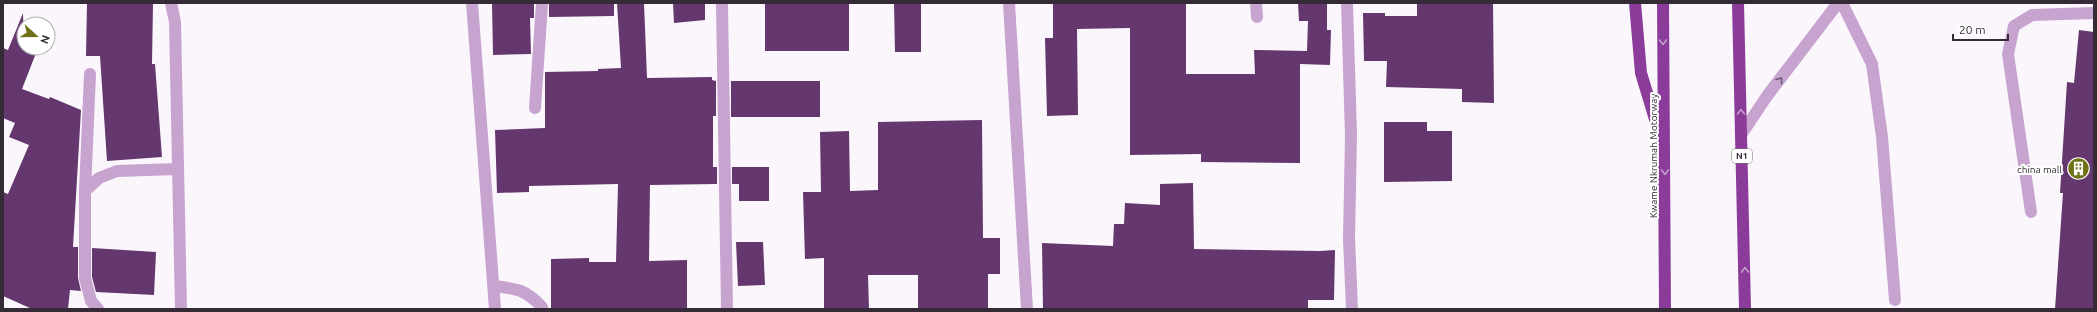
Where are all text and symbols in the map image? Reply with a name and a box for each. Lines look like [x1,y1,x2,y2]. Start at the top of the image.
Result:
north arrow [16,16,56,56]
scale bar [1953,16,2008,42]
text: 20 m [1959,23,1986,36]
text: N [38,34,52,46]
one-way arrow [1659,39,1667,45]
one-way arrow [1775,77,1782,84]
street label: Kwame Nkrumah Motorway [1648,94,1659,218]
one-way arrow [1737,109,1745,115]
road number: N1 [1732,149,1752,163]
building icon: china mall [2065,156,2091,182]
place label: china mall [2017,164,2062,175]
one-way arrow [1661,169,1669,175]
one-way arrow [1740,267,1749,273]

